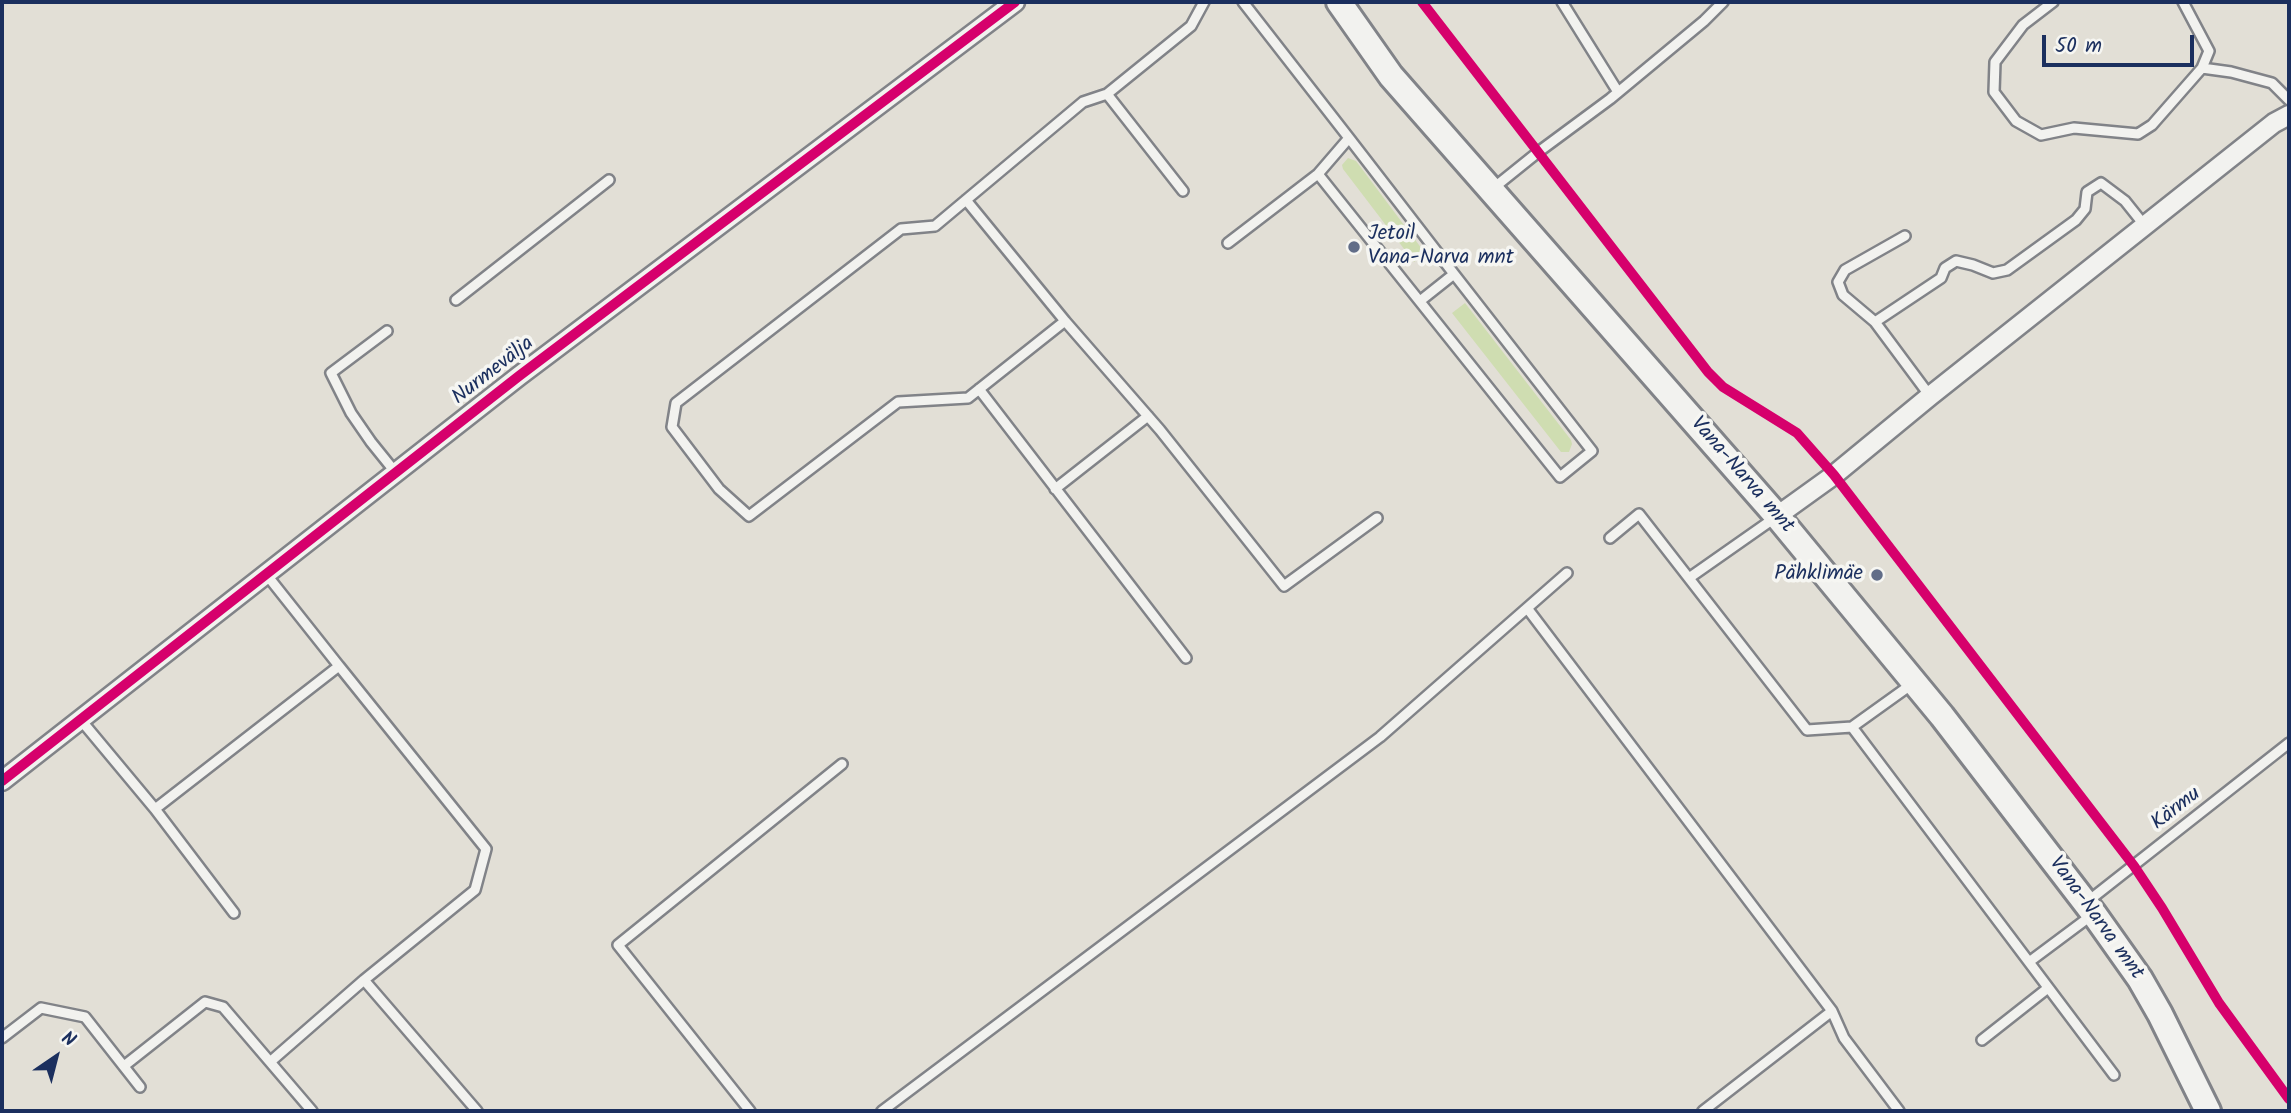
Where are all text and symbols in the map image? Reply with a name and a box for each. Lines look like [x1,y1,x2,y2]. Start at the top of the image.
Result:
scale bar [2046,21,2198,65]
text: 50 m [2055,30,2102,63]
place label: Jetoil Vana-Narva mnt [1368,222,1514,272]
marker: Jetoil Vana-Narva mnt [1346,239,1362,255]
street label: Nurmevälja [448,332,540,412]
street label: Vana-Narva mnt [1684,413,1798,539]
place label: Pähklimäe [1774,562,1863,588]
marker: Pähklimäe [1869,567,1885,583]
street label: Kärmu [2147,783,2207,837]
street label: Vana-Narva mnt [2042,853,2148,985]
north arrow [21,1022,91,1092]
text: N [55,1024,82,1056]

